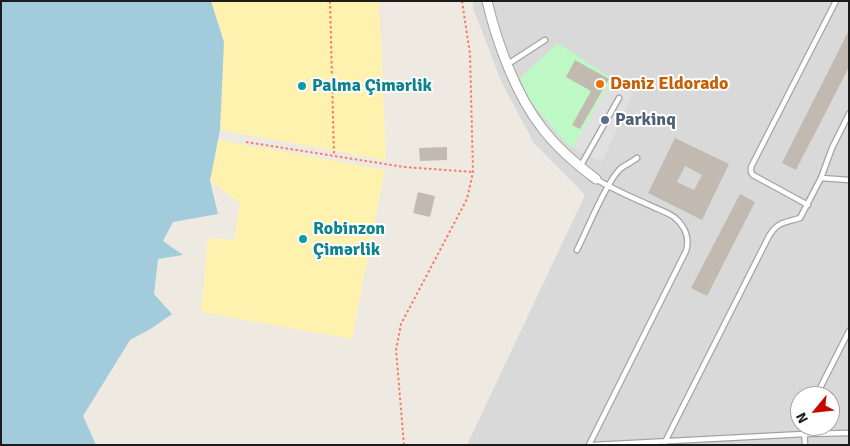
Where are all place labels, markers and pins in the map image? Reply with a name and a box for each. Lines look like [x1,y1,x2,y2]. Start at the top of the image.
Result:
place label: Dəniz Eldorado [610,73,728,95]
place label: Palma Çimərlik [312,75,432,97]
marker: Dəniz Eldorado [594,78,606,90]
marker: Palma Çimərlik [296,80,308,92]
place label: Parkinq [615,109,676,131]
marker: Parkinq [599,114,611,126]
place label: Robinzon Çimərlik [313,218,385,260]
marker: Robinzon Çimərlik [297,233,309,245]

